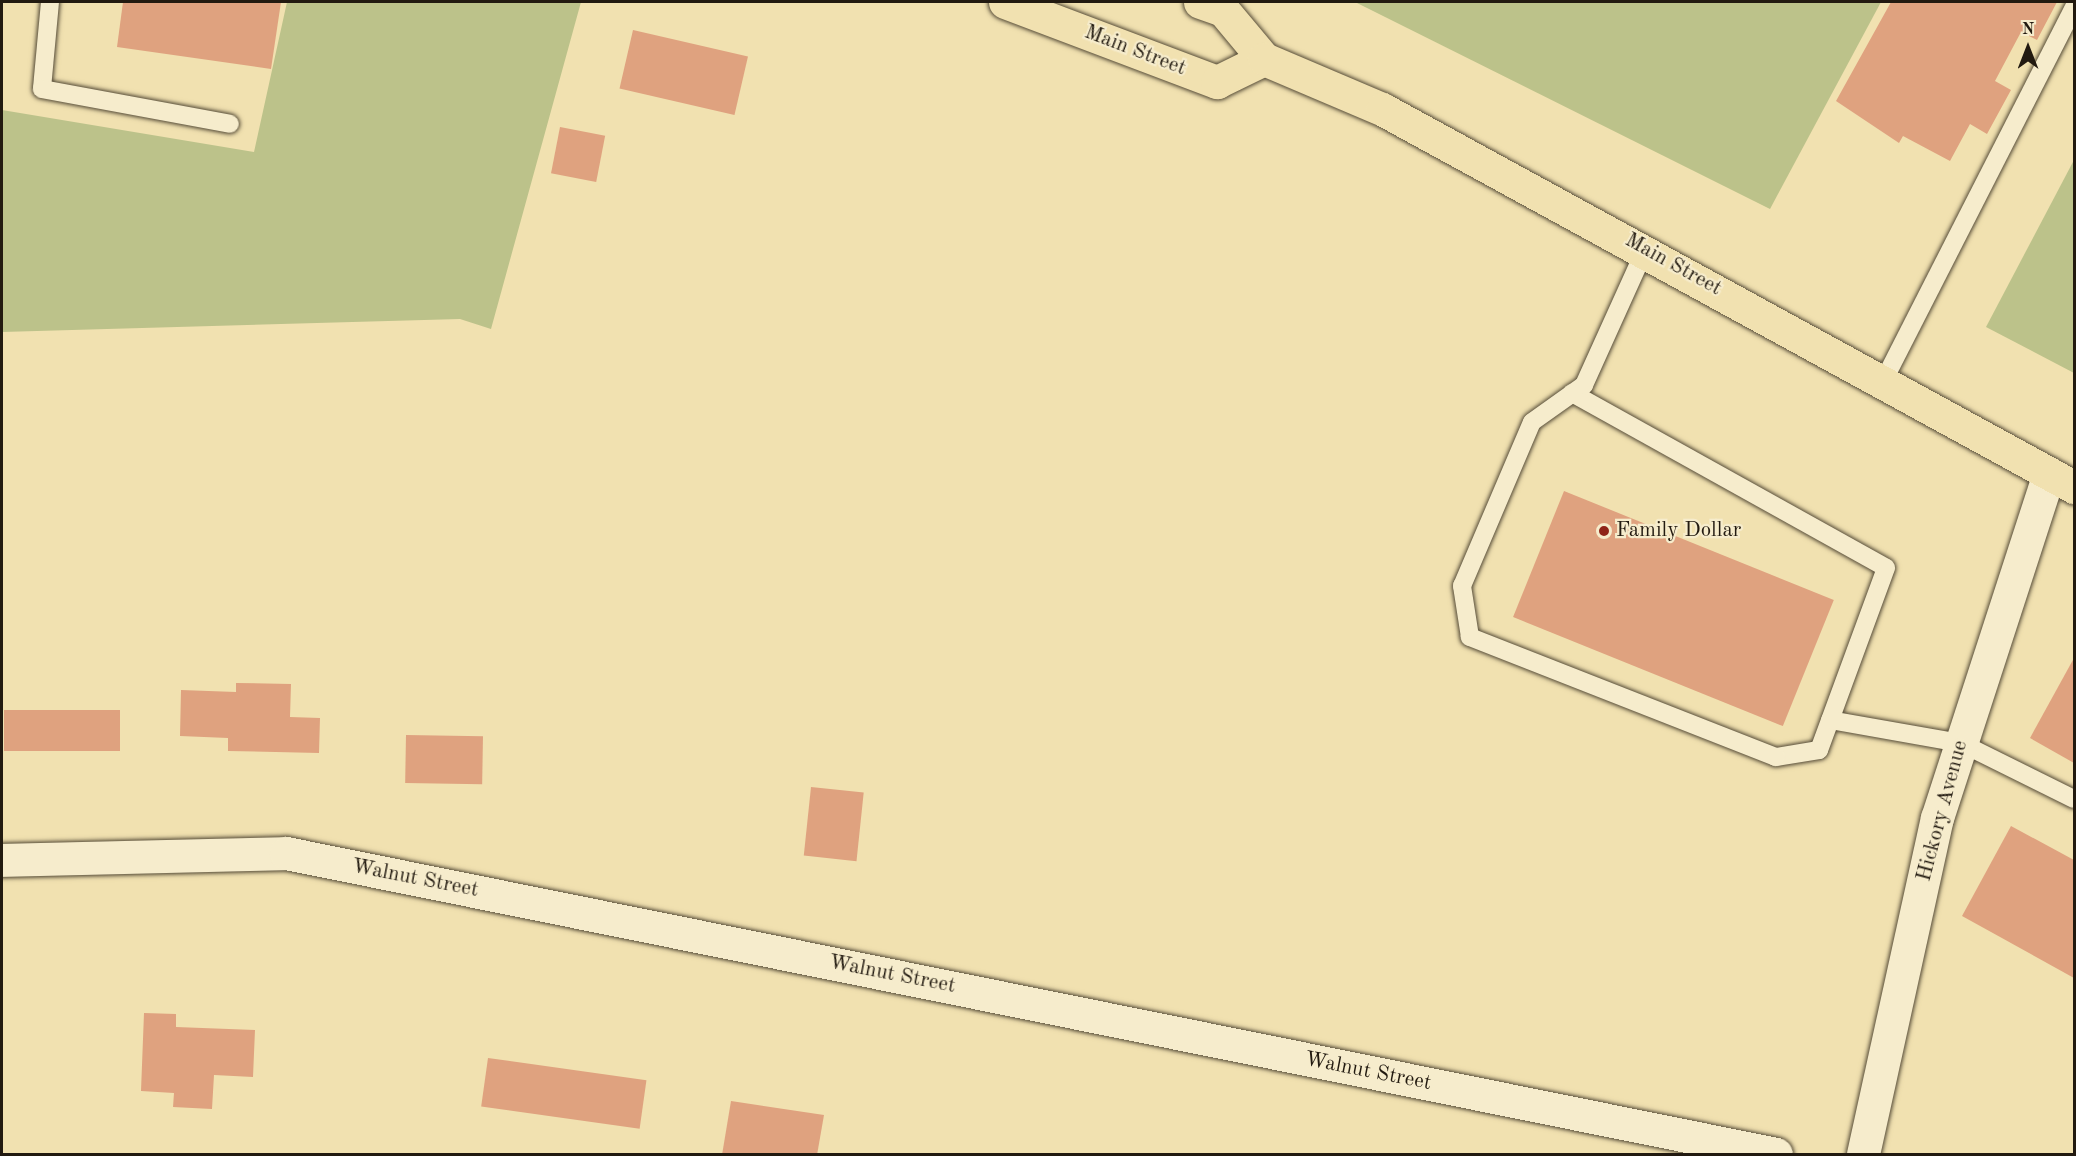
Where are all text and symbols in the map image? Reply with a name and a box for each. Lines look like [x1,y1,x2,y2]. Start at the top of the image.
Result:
north arrow [1998,18,2058,78]
street label: Main Street [1081,20,1189,82]
text: N [2022,22,2034,38]
street label: Main Street [1620,228,1726,302]
place label: Family Dollar [1616,518,1741,544]
marker: Family Dollar [1597,524,1611,538]
street label: Hickory Avenue [1912,738,1974,884]
street label: Walnut Street [350,854,480,904]
street label: Walnut Street [827,950,957,1000]
street label: Walnut Street [1303,1047,1433,1097]

